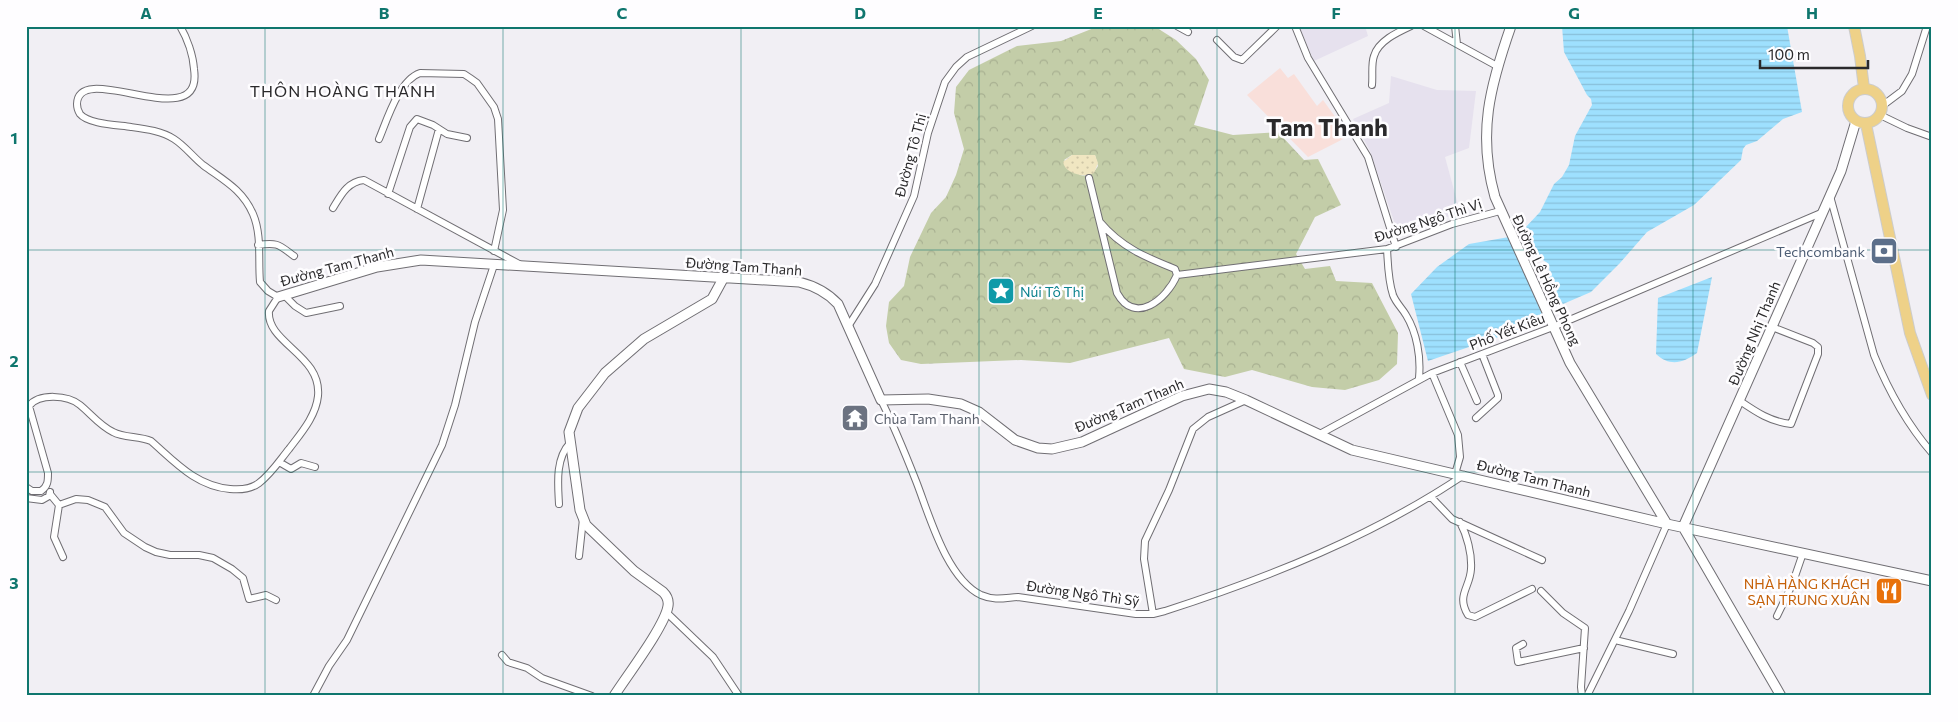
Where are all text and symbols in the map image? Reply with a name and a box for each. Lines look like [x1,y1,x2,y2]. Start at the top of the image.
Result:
text: A [140,3,152,22]
text: B [379,3,390,22]
text: C [617,3,628,22]
text: D [854,3,866,22]
text: E [1093,3,1103,22]
text: F [1331,3,1341,22]
text: G [1568,3,1580,22]
text: H [1806,3,1818,22]
scale bar [1760,38,1868,70]
text: 100 m [1768,45,1810,63]
district label: THÔN HOÀNG THANH [250,81,436,100]
street label: Đường Tô Thị [890,111,929,200]
district label: Tam Thanh [1266,112,1388,141]
text: 1 [10,128,18,147]
street label: Đường Ngô Thì Vị [1371,195,1484,246]
street label: Đường Lê Hồng Phong [1509,211,1585,348]
bank icon: Techcombank [1869,236,1899,266]
street label: Đường Tam Thanh [277,243,396,290]
place label: Techcombank [1776,243,1865,260]
street label: Đường Tam Thanh [684,253,803,279]
place icon: Núi Tô Thị [986,276,1016,306]
street label: Đường Nhị Thanh [1724,278,1784,389]
place label: Núi Tô Thị [1020,283,1084,300]
street label: Phố Yết Kiêu [1467,309,1547,353]
text: 2 [9,351,19,370]
street label: Đường Tam Thanh [1071,374,1186,436]
temple icon: Chùa Tam Thanh [840,403,870,433]
place label: Chùa Tam Thanh [874,410,980,427]
street label: Đường Tam Thanh [1474,455,1593,500]
text: 3 [9,573,19,592]
place label: NHÀ HÀNG KHÁCH SẠN TRUNG XUÂN [1744,575,1870,608]
restaurant icon: NHÀ HÀNG KHÁCH SẠN TRUNG XUÂN [1874,576,1904,606]
street label: Đường Ngô Thì Sỹ [1024,577,1141,609]

